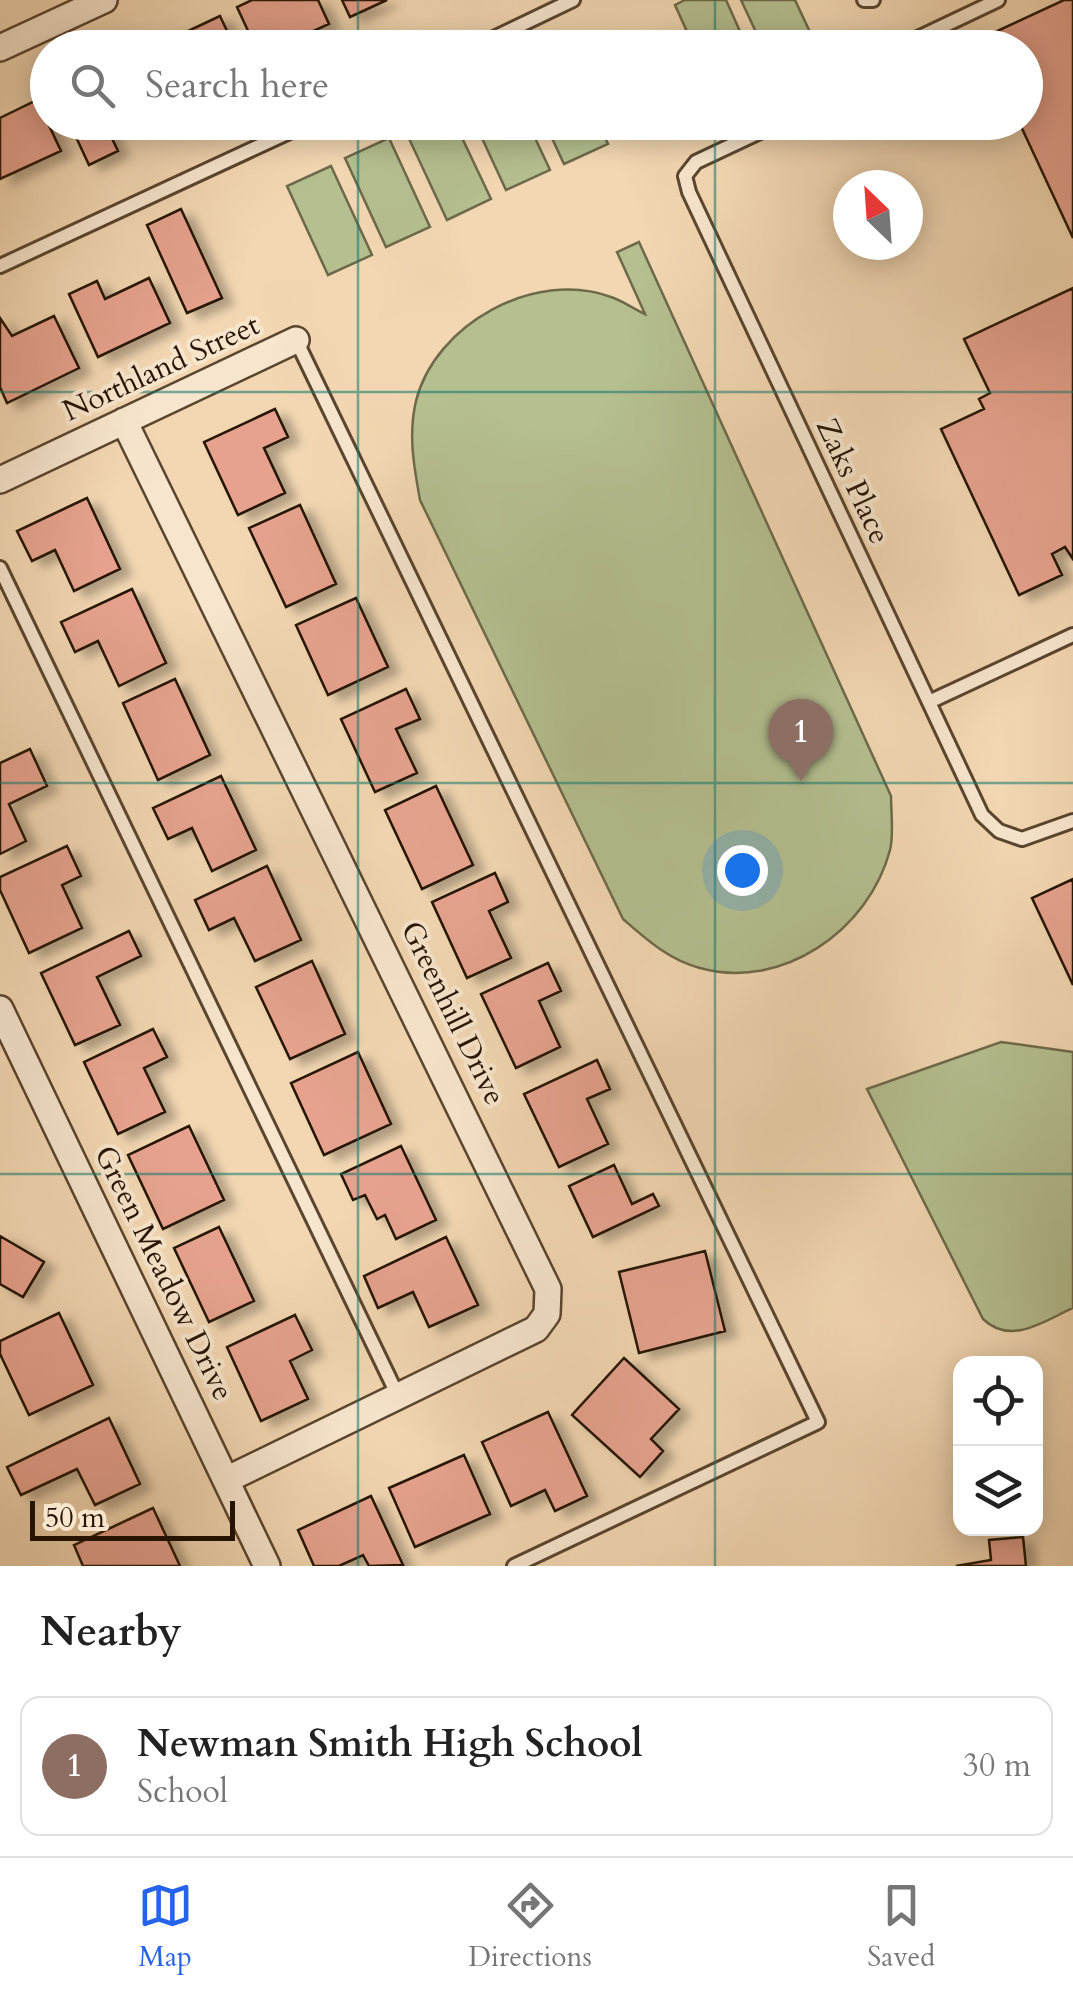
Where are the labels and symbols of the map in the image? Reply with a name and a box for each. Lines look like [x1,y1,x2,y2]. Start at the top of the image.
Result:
north arrow [833,170,923,260]
street label: Northland Street [56,304,266,431]
street label: Zaks Place [806,412,900,550]
pin: 1 [768,698,834,781]
your location [717,845,768,896]
street label: Greenhill Drive [391,914,515,1112]
street label: Green Meadow Drive [84,1139,244,1407]
scale bar [30,1496,235,1540]

